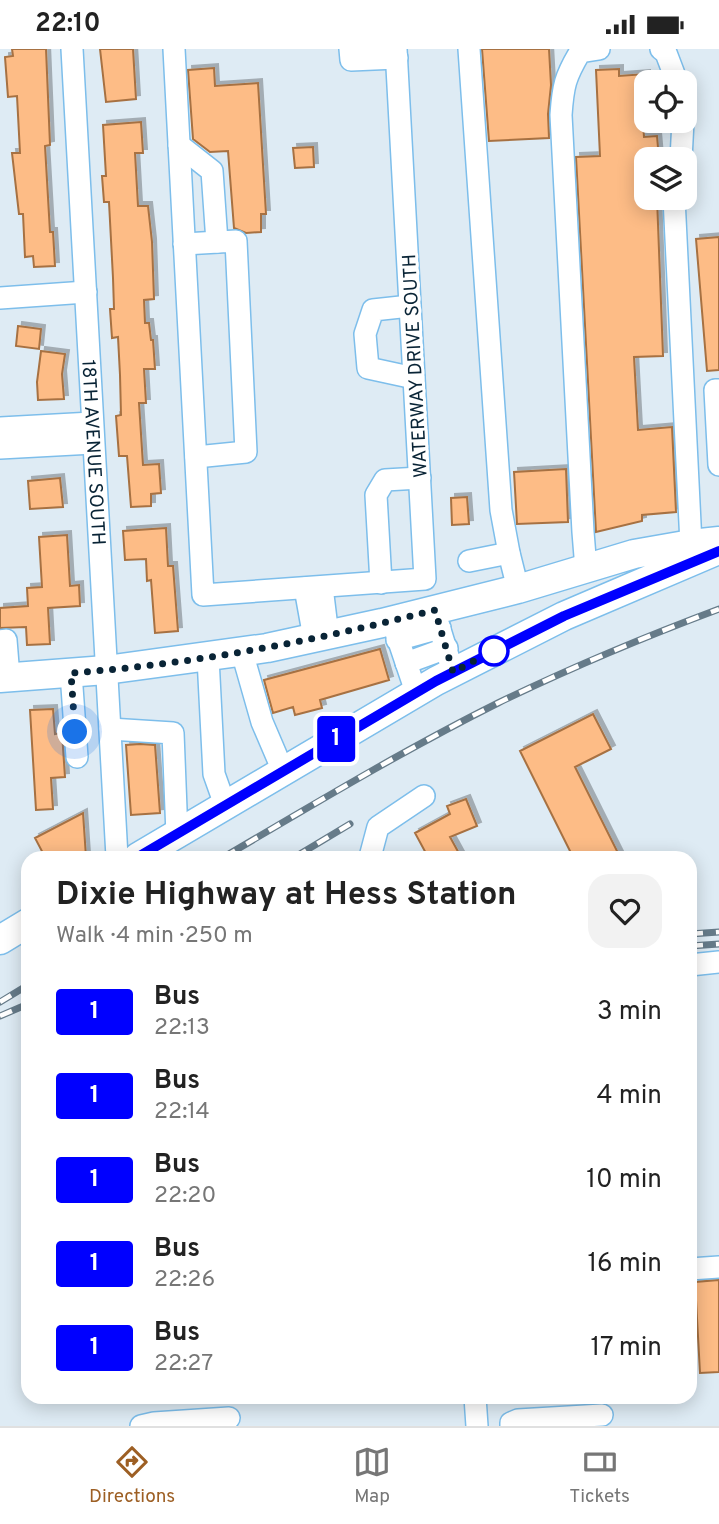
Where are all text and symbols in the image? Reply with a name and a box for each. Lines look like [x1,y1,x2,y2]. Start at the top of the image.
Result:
text: 22:10 [35,8,101,41]
map controls [634,70,697,210]
button: locate [634,70,697,133]
button: layers [634,147,697,210]
street label: WATERWAY DRIVE SOUTH [398,253,434,478]
street label: 18TH AVENUE SOUTH [75,359,110,546]
unlabelled marker [479,636,509,666]
your location [57,714,92,749]
line badge: 1 [313,716,359,762]
text: 1 [331,724,341,754]
button: heart [588,874,662,948]
text: Dixie Highway at Hess Station [56,875,517,917]
text: Walk · 4 min · 250 m [56,922,253,951]
text: Bus [154,981,200,1014]
text: 3 min [597,996,662,1029]
text: 1 [90,997,99,1027]
text: 22:13 [154,1014,210,1043]
text: Bus [154,1065,200,1098]
text: 4 min [596,1080,662,1113]
text: 1 [90,1081,99,1111]
text: 22:14 [154,1098,210,1127]
text: Bus [154,1149,200,1182]
text: 10 min [586,1164,662,1197]
text: 1 [90,1165,99,1195]
text: 22:20 [154,1182,216,1211]
text: Bus [154,1233,200,1266]
text: 16 min [587,1248,662,1281]
text: 1 [90,1249,99,1279]
text: 22:26 [154,1266,215,1295]
text: Bus [154,1317,200,1350]
text: 17 min [590,1332,662,1365]
text: 1 [90,1333,99,1363]
text: 22:27 [154,1350,213,1379]
tab: Directions [89,1443,175,1509]
tab: Map [353,1443,391,1509]
tab: Tickets [569,1443,630,1509]

